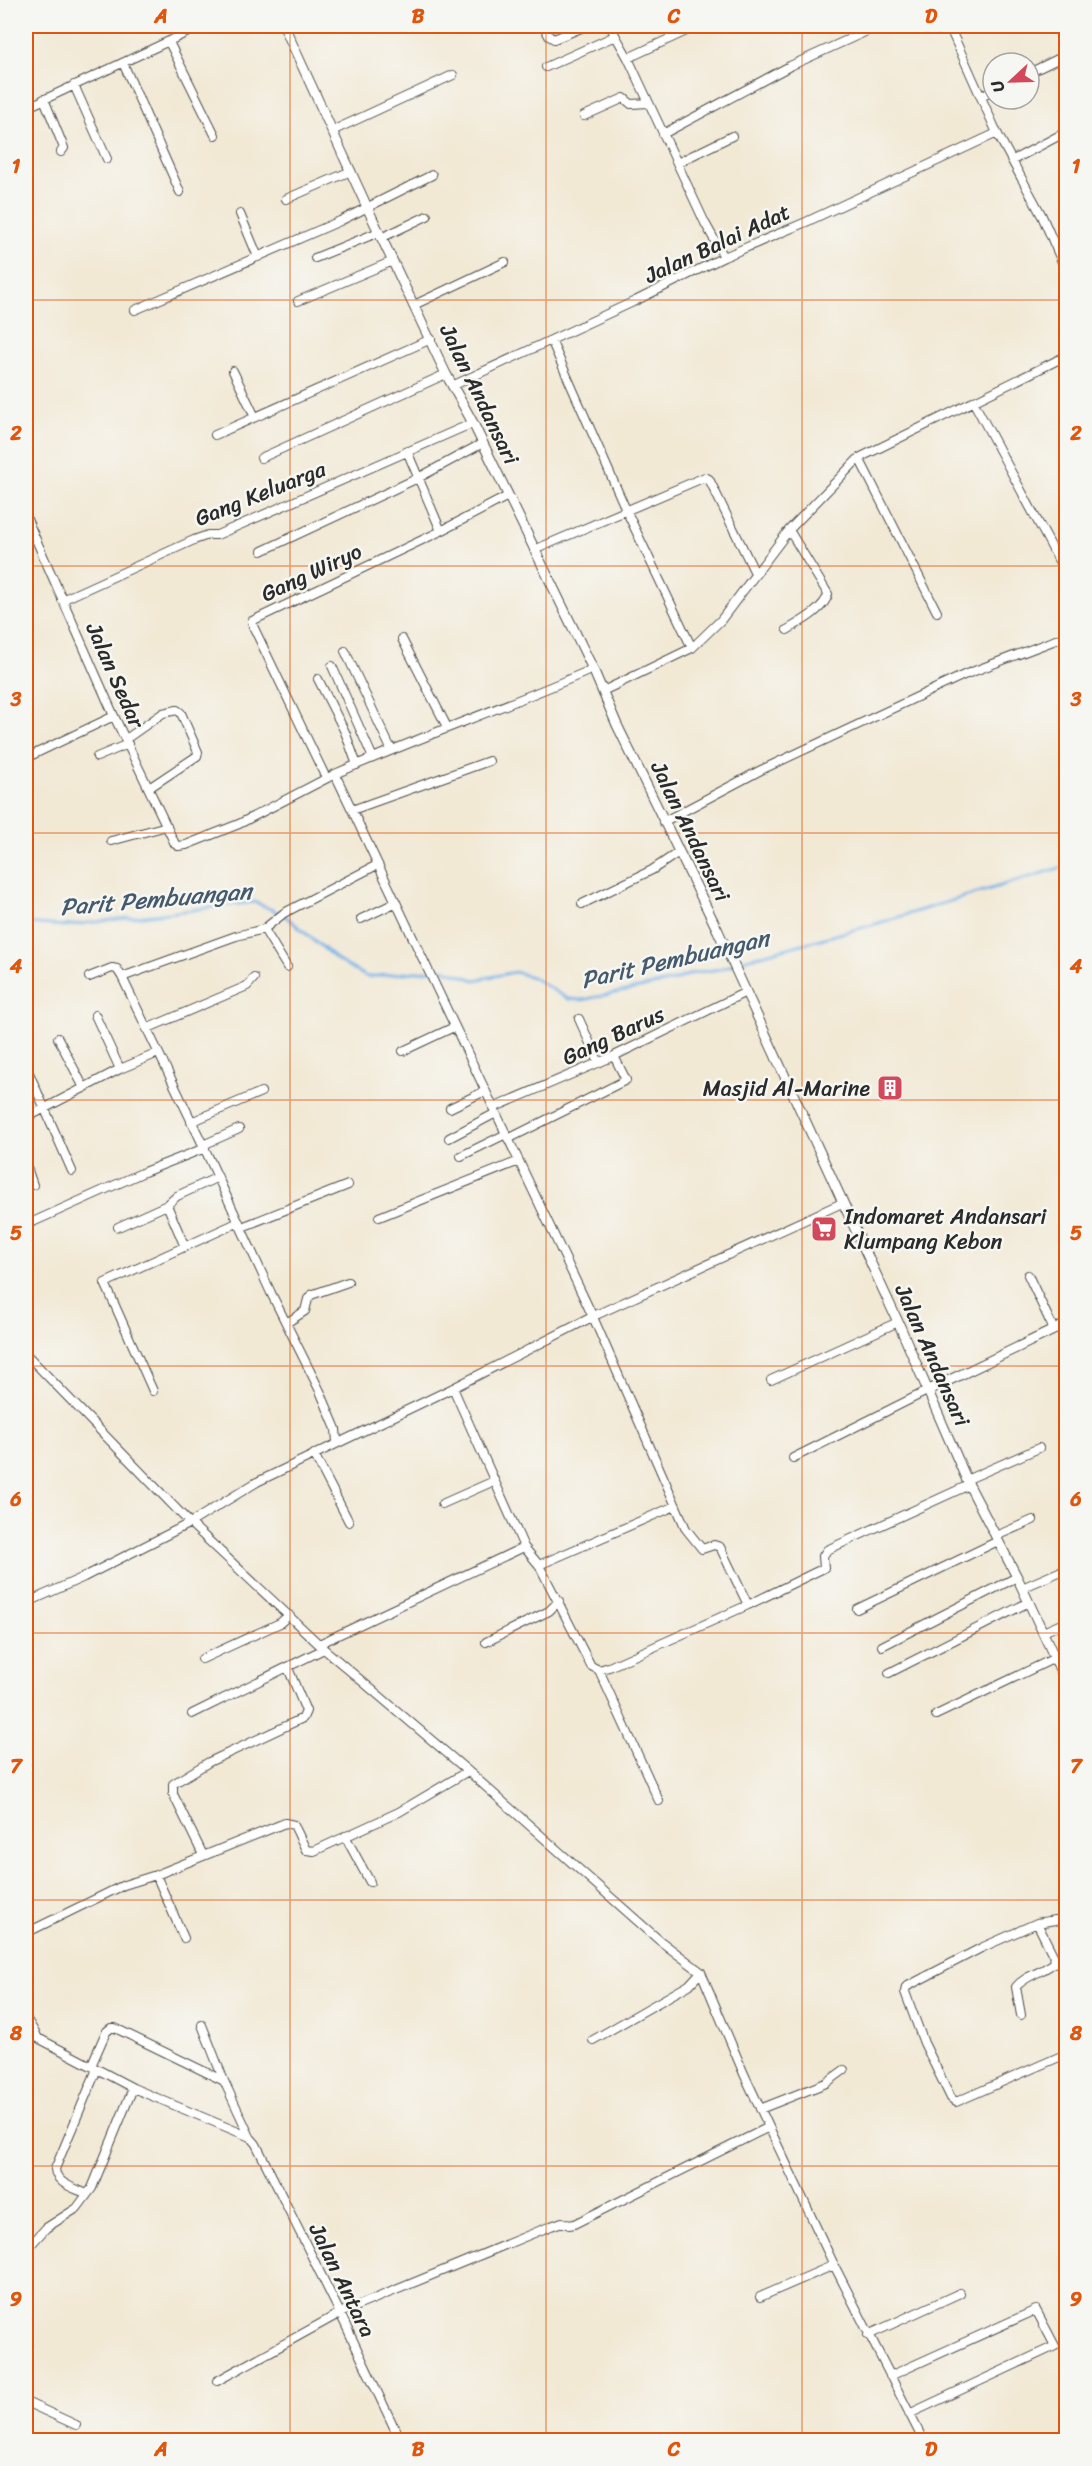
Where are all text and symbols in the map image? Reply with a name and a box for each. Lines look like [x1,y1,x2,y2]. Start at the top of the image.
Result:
text: A [153,0,168,34]
text: B [412,0,425,34]
text: C [667,0,681,34]
text: D [925,0,938,34]
north arrow [981,51,1041,111]
text: U [982,75,1013,97]
text: 1 [12,149,21,184]
text: 1 [1072,149,1081,184]
street label: Jalan Balai Adat [637,192,797,295]
street label: Jalan Andansari [428,316,531,472]
text: 2 [9,416,22,451]
text: 2 [1069,416,1082,451]
street label: Gang Keluarga [189,449,333,537]
street label: Gang Wiryo [254,532,369,613]
street label: Jalan Sedar [74,615,157,736]
text: 3 [10,682,22,717]
text: 3 [1070,682,1082,717]
street label: Jalan Andansari [639,753,742,909]
water label: Parit Pembuangan [59,869,257,928]
water label: Parit Pembuangan [577,916,776,1001]
text: 4 [9,949,23,984]
text: 4 [1069,949,1083,984]
street label: Gang Barus [555,994,672,1076]
place label: Masjid Al-Marine [703,1069,870,1108]
building icon: Masjid Al-Marine [875,1073,905,1103]
place label: Indomaret Andansari Klumpang Kebon [843,1197,1047,1261]
supermarket icon: Indomaret Andansari Klumpang Kebon [809,1214,839,1244]
text: 5 [10,1216,22,1251]
text: 5 [1070,1216,1082,1251]
street label: Jalan Andansari [883,1277,982,1434]
text: 6 [9,1482,22,1517]
text: 6 [1069,1482,1082,1517]
text: 7 [10,1749,23,1784]
text: 7 [1070,1749,1083,1784]
text: 8 [9,2016,23,2051]
text: 8 [1069,2016,1083,2051]
street label: Jalan Antara [298,2215,387,2344]
text: 9 [10,2282,22,2317]
text: 9 [1070,2282,1082,2317]
text: A [153,2432,168,2466]
text: B [412,2432,425,2466]
text: C [667,2432,681,2466]
text: D [925,2432,938,2466]

